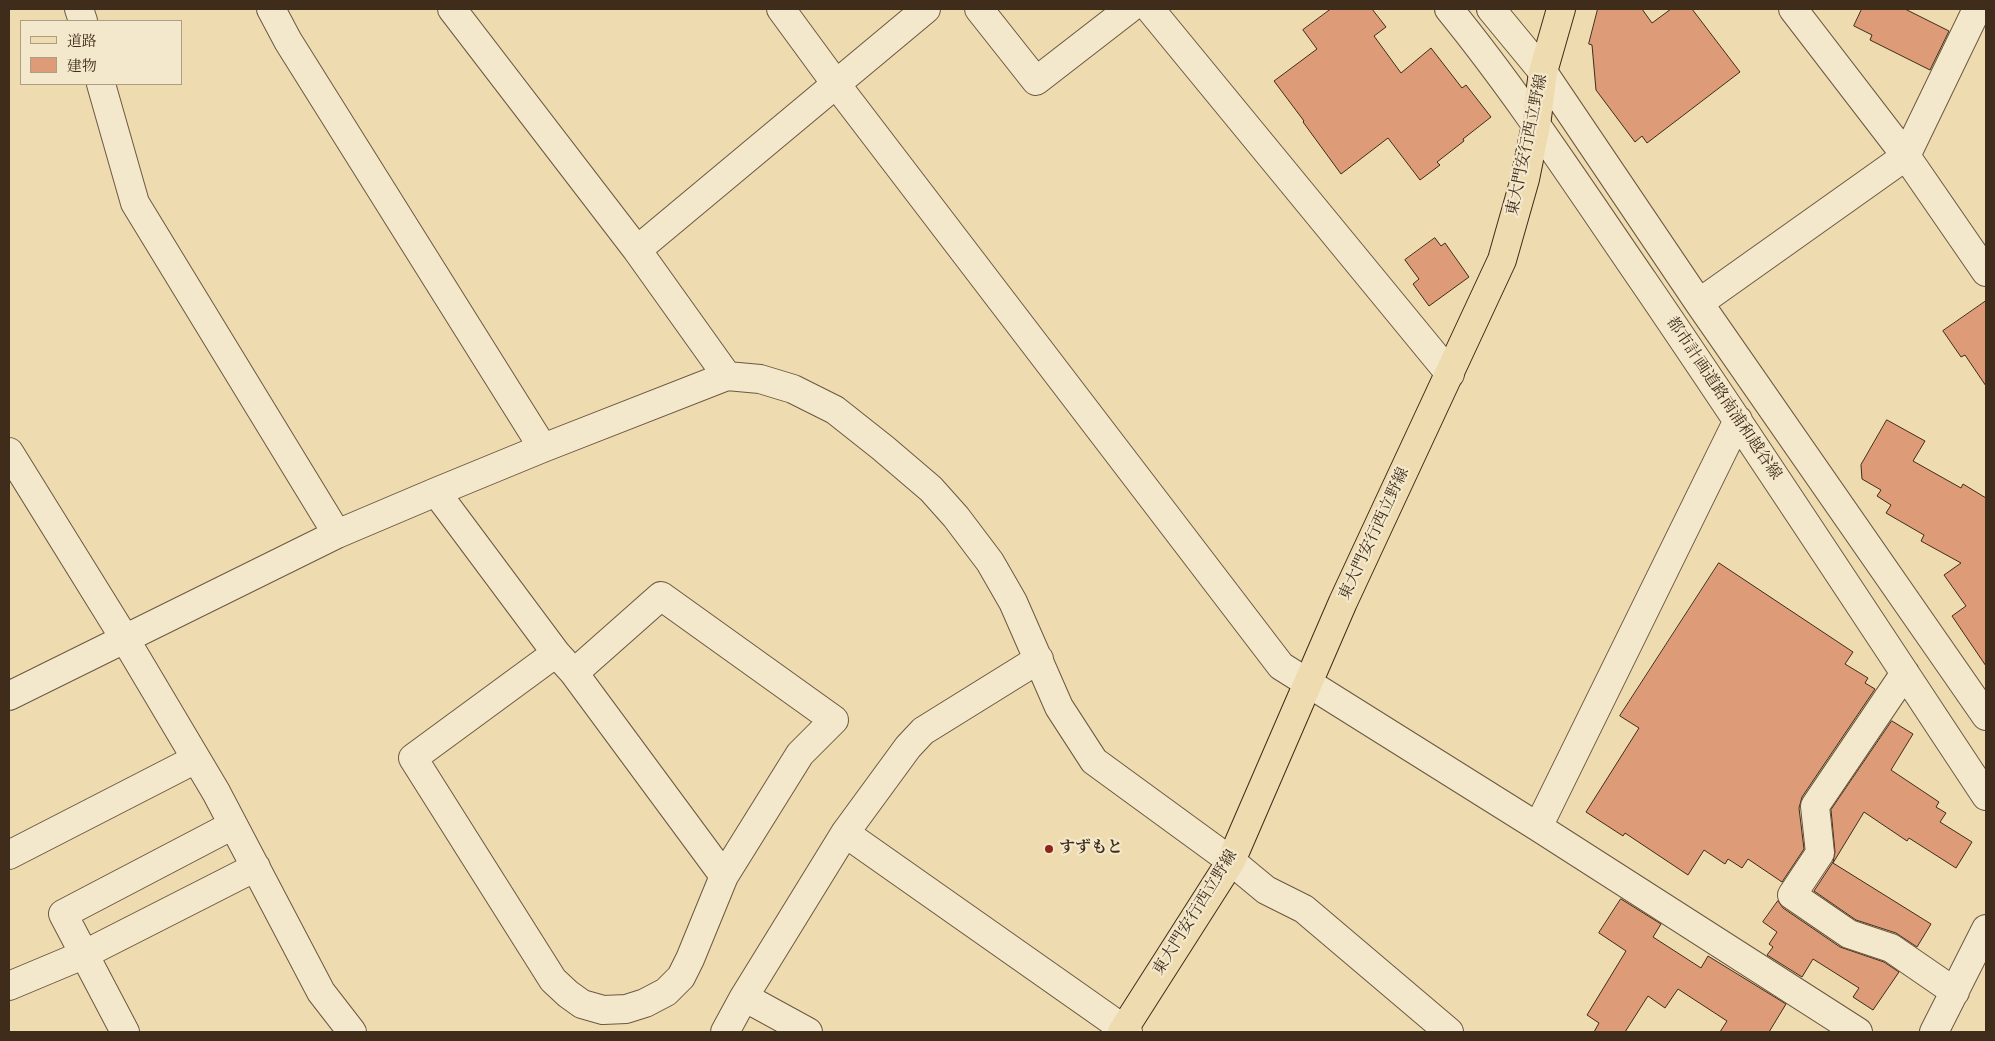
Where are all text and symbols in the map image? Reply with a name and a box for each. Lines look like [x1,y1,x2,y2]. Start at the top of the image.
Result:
legend [20,20,182,85]
text: 道路 [67,32,97,51]
text: 建物 [67,57,97,76]
street label: 東大門安行西立野線 [1504,73,1552,217]
street label: 都市計画道路南浦和越谷線 [1661,314,1785,484]
street label: 東大門安行西立野線 [1336,465,1414,603]
place label: すずもと [1059,839,1123,859]
marker: すずもと [1043,843,1055,855]
street label: 東大門安行西立野線 [1150,847,1242,979]

